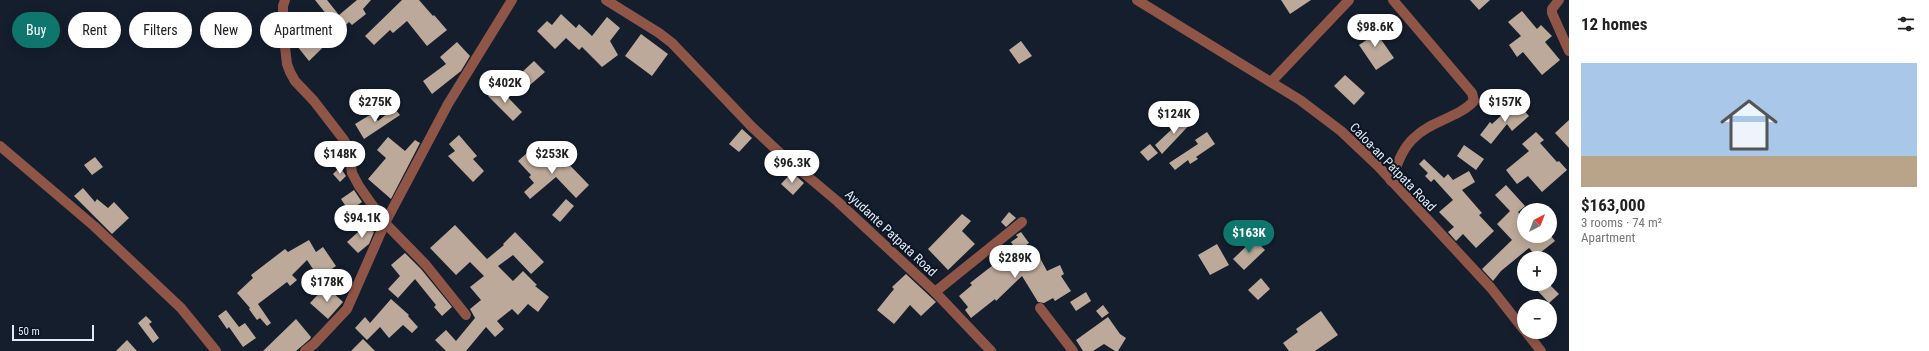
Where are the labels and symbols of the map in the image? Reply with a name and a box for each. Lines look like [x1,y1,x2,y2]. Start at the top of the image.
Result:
pin: $98.6K [1342,14,1408,48]
pin: $402K [477,70,533,104]
pin: $275K [347,89,403,123]
pin: $157K [1477,89,1533,123]
pin: $124K [1146,101,1202,135]
street label: Caloa-an Patpata Road [1347,120,1439,214]
pin: $148K [312,141,368,175]
pin: $253K [524,141,580,175]
pin: $96.3K [759,150,825,184]
street label: Ayudante Patpata Road [842,187,940,279]
north arrow [1517,203,1557,243]
pin: $94.1K [329,205,395,239]
pin: $163K [1221,220,1277,254]
pin: $289K [987,245,1043,279]
pin: $178K [299,269,355,303]
scale bar [12,323,94,342]

